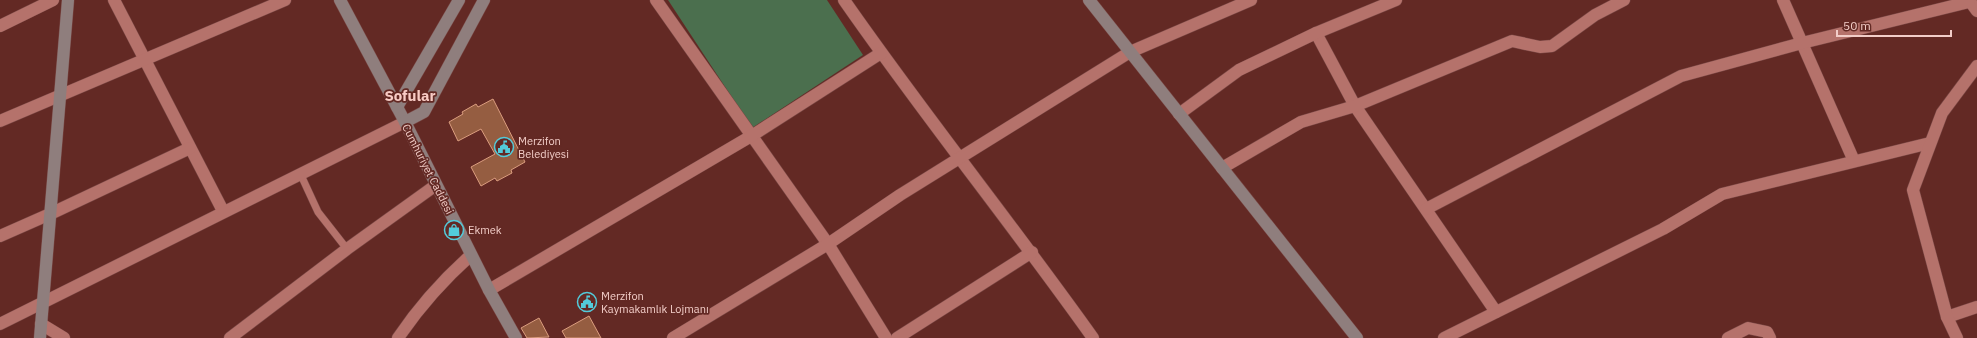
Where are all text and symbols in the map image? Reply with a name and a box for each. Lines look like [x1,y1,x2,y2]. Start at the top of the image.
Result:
scale bar [1837,12,1951,38]
text: 50 m [1843,18,1871,33]
district label: Sofular [384,86,436,105]
street label: Cumhuriyet Caddesi [399,121,457,217]
place label: Merzifon Belediyesi [518,134,569,161]
public building icon: Merzifon Belediyesi [493,136,515,158]
shop icon: Ekmek [443,219,465,241]
place label: Ekmek [468,223,502,237]
place label: Merzifon Kaymakamlık Lojmanı [601,289,709,316]
public building icon: Merzifon Kaymakamlık Lojmanı [576,291,598,313]

